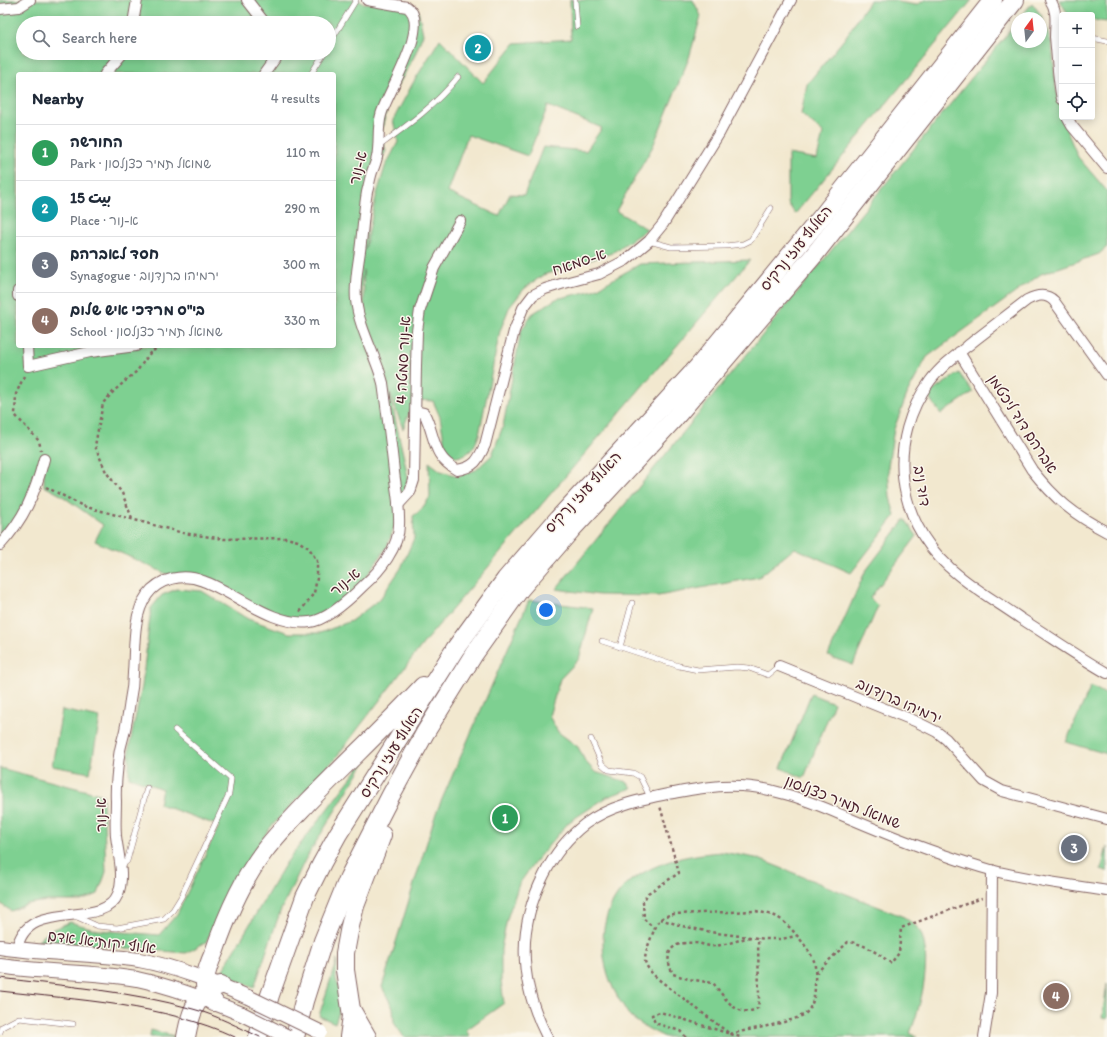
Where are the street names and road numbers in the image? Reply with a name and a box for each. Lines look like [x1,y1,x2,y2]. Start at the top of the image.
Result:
street label: א-נור [345,149,371,187]
street label: האלוף עוזי נרקיס [756,202,836,294]
street label: א-סמאח [550,244,608,280]
street label: א-נור סמטה 4 [392,316,414,404]
street label: אברהם דוד ליכטמן [983,371,1062,478]
street label: האלוף עוזי נרקיס [541,448,625,536]
street label: דוד ניב [910,464,934,508]
street label: א-נור [326,564,364,600]
street label: ירמיהו ברנדנוב [854,674,944,728]
street label: האלוף עוזי נרקיס [356,703,426,801]
street label: שמואל תמיר כצנלסון [782,772,904,832]
street label: א-נור [92,798,110,832]
street label: אלוף יקותיאל אדם [46,926,158,959]

